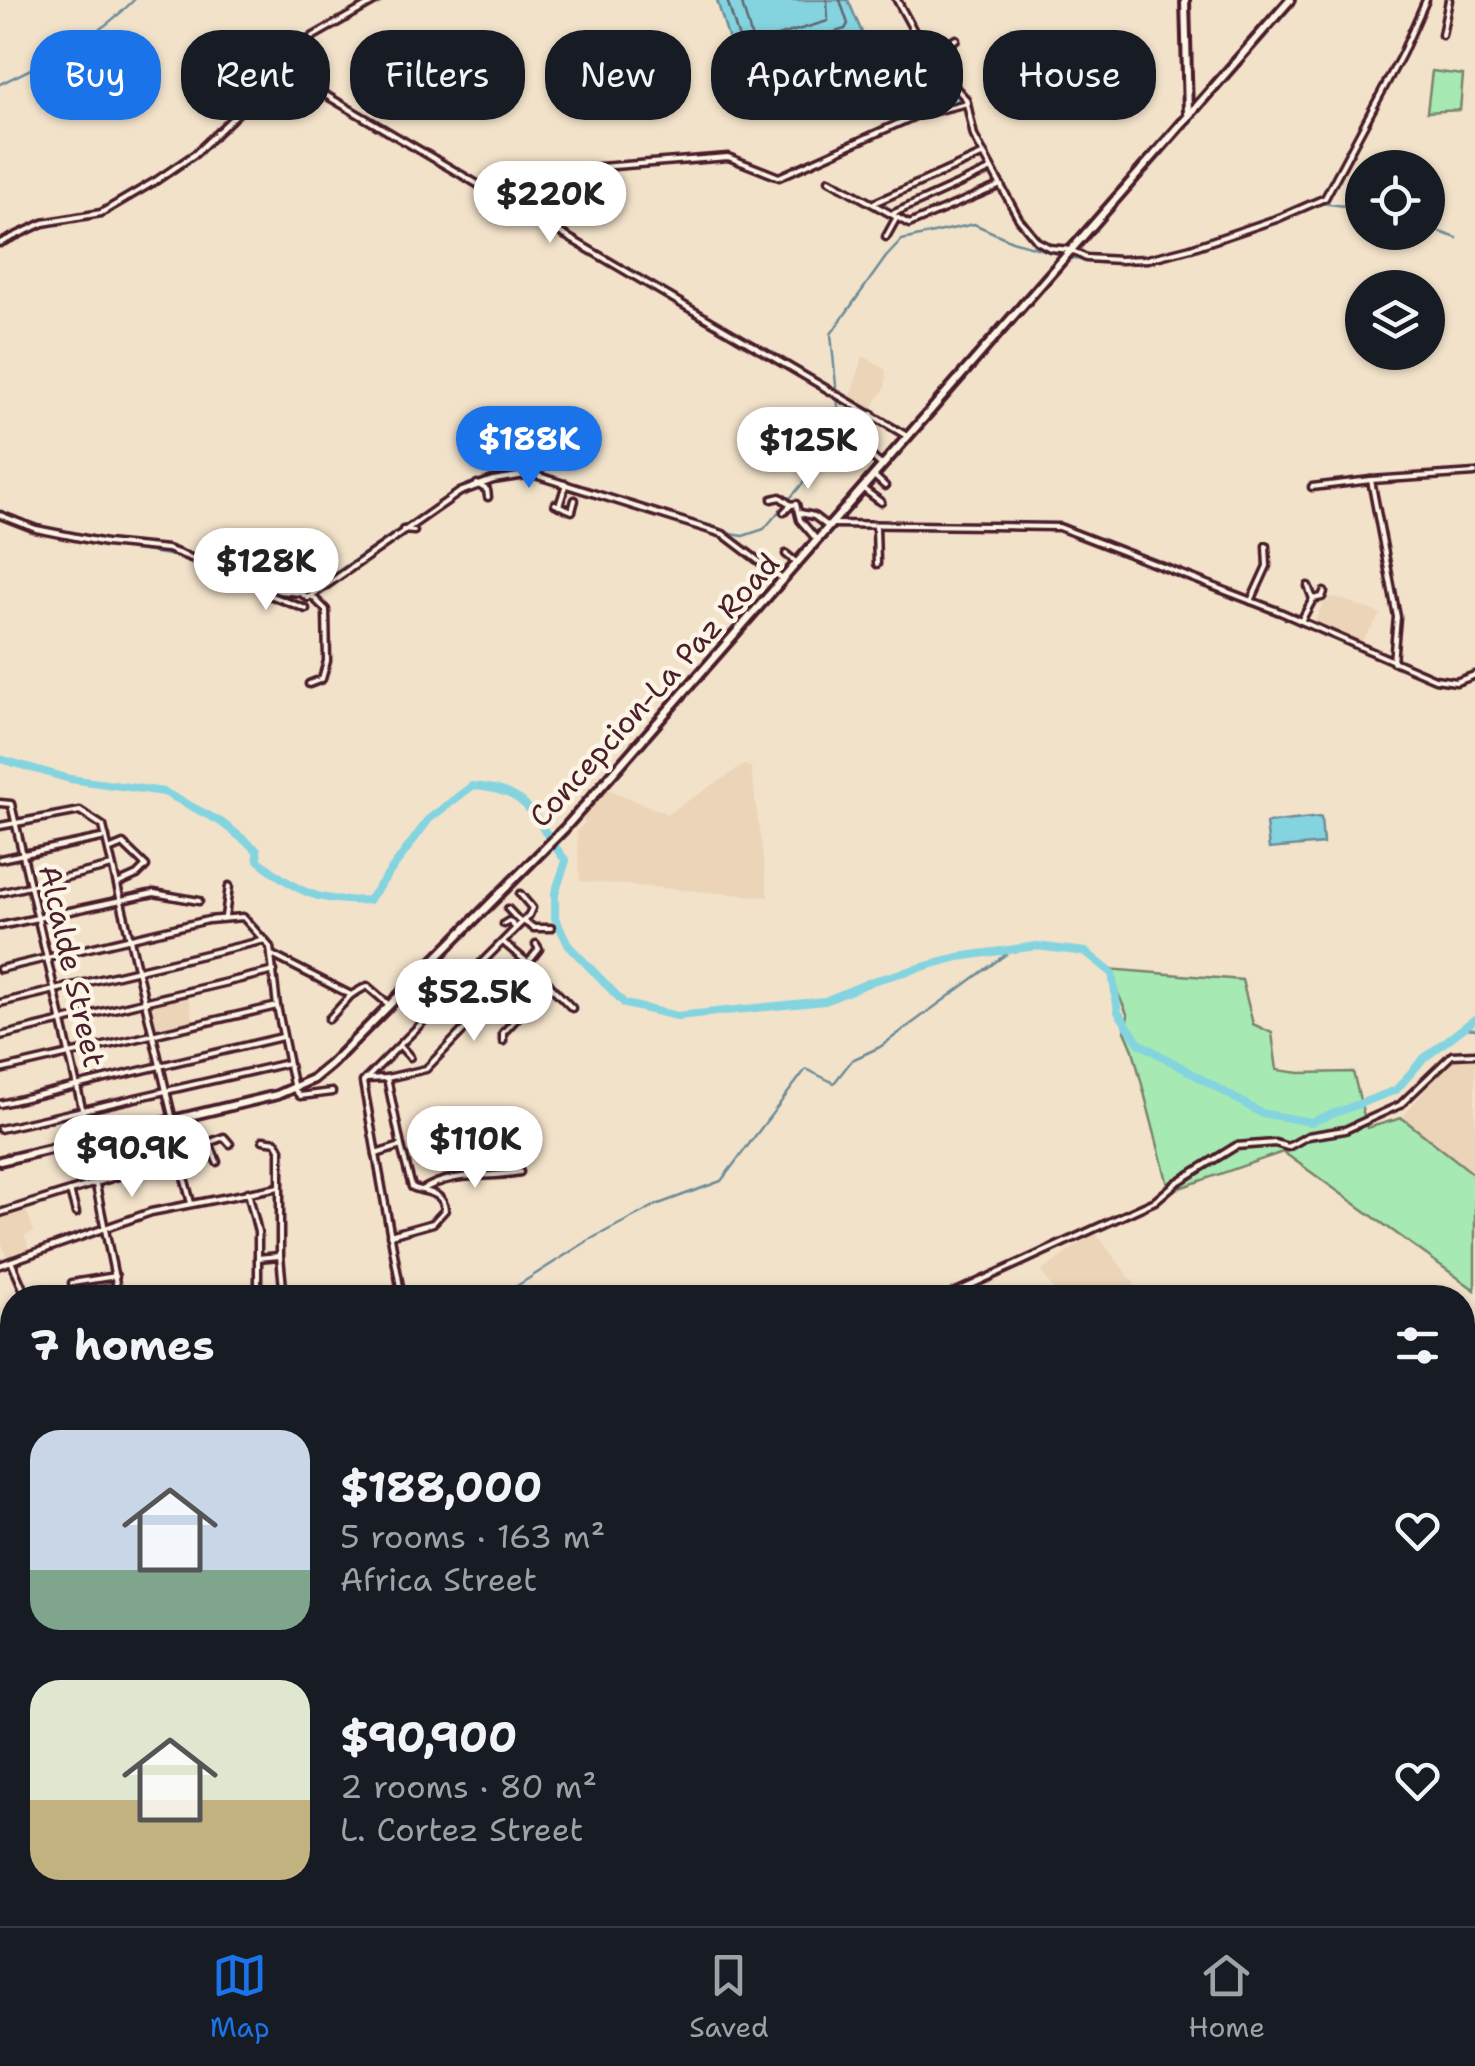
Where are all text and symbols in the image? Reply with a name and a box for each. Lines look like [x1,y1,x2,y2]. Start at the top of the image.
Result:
chip: Buy [30,30,161,120]
chip: Rent [181,30,330,120]
chip: Filters [350,30,525,120]
chip: New [545,30,691,120]
chip: Apartment [711,30,963,120]
chip: House [983,30,1156,120]
map controls [1345,150,1445,370]
button: locate [1345,150,1445,250]
pin: $220K [480,161,620,246]
text: $220K [495,172,605,215]
button: layers [1345,270,1445,370]
pin: $188K [459,406,599,491]
pin: $125K [738,407,878,492]
text: $188K [478,417,580,460]
text: $125K [759,418,857,461]
pin: $128K [196,528,336,613]
text: $128K [216,539,316,582]
street label: Concepcion-La Paz Road [520,544,788,836]
street label: Alcalde Street [29,861,115,1071]
pin: $52.5K [393,959,555,1044]
text: $52.5K [417,970,531,1013]
pin: $110K [405,1106,545,1191]
pin: $90.9K [51,1115,213,1200]
text: $110K [429,1117,521,1160]
text: $90.9K [76,1126,188,1169]
text: 7 homes [30,1317,215,1373]
icon: filters [1390,1318,1445,1373]
text: $188,000 [340,1459,542,1515]
icon: home [110,1470,230,1590]
icon: heart [1390,1503,1445,1558]
text: 5 rooms · 163 m² [340,1515,605,1558]
text: Africa Street [340,1558,537,1601]
text: $90,900 [340,1709,517,1765]
icon: home [110,1720,230,1840]
icon: heart [1390,1753,1445,1808]
text: 2 rooms · 80 m² [340,1765,597,1808]
text: L. Cortez Street [340,1808,583,1851]
tab: Map [210,1948,270,2046]
tab: Saved [689,1948,769,2046]
tab: Home [1188,1948,1265,2046]

